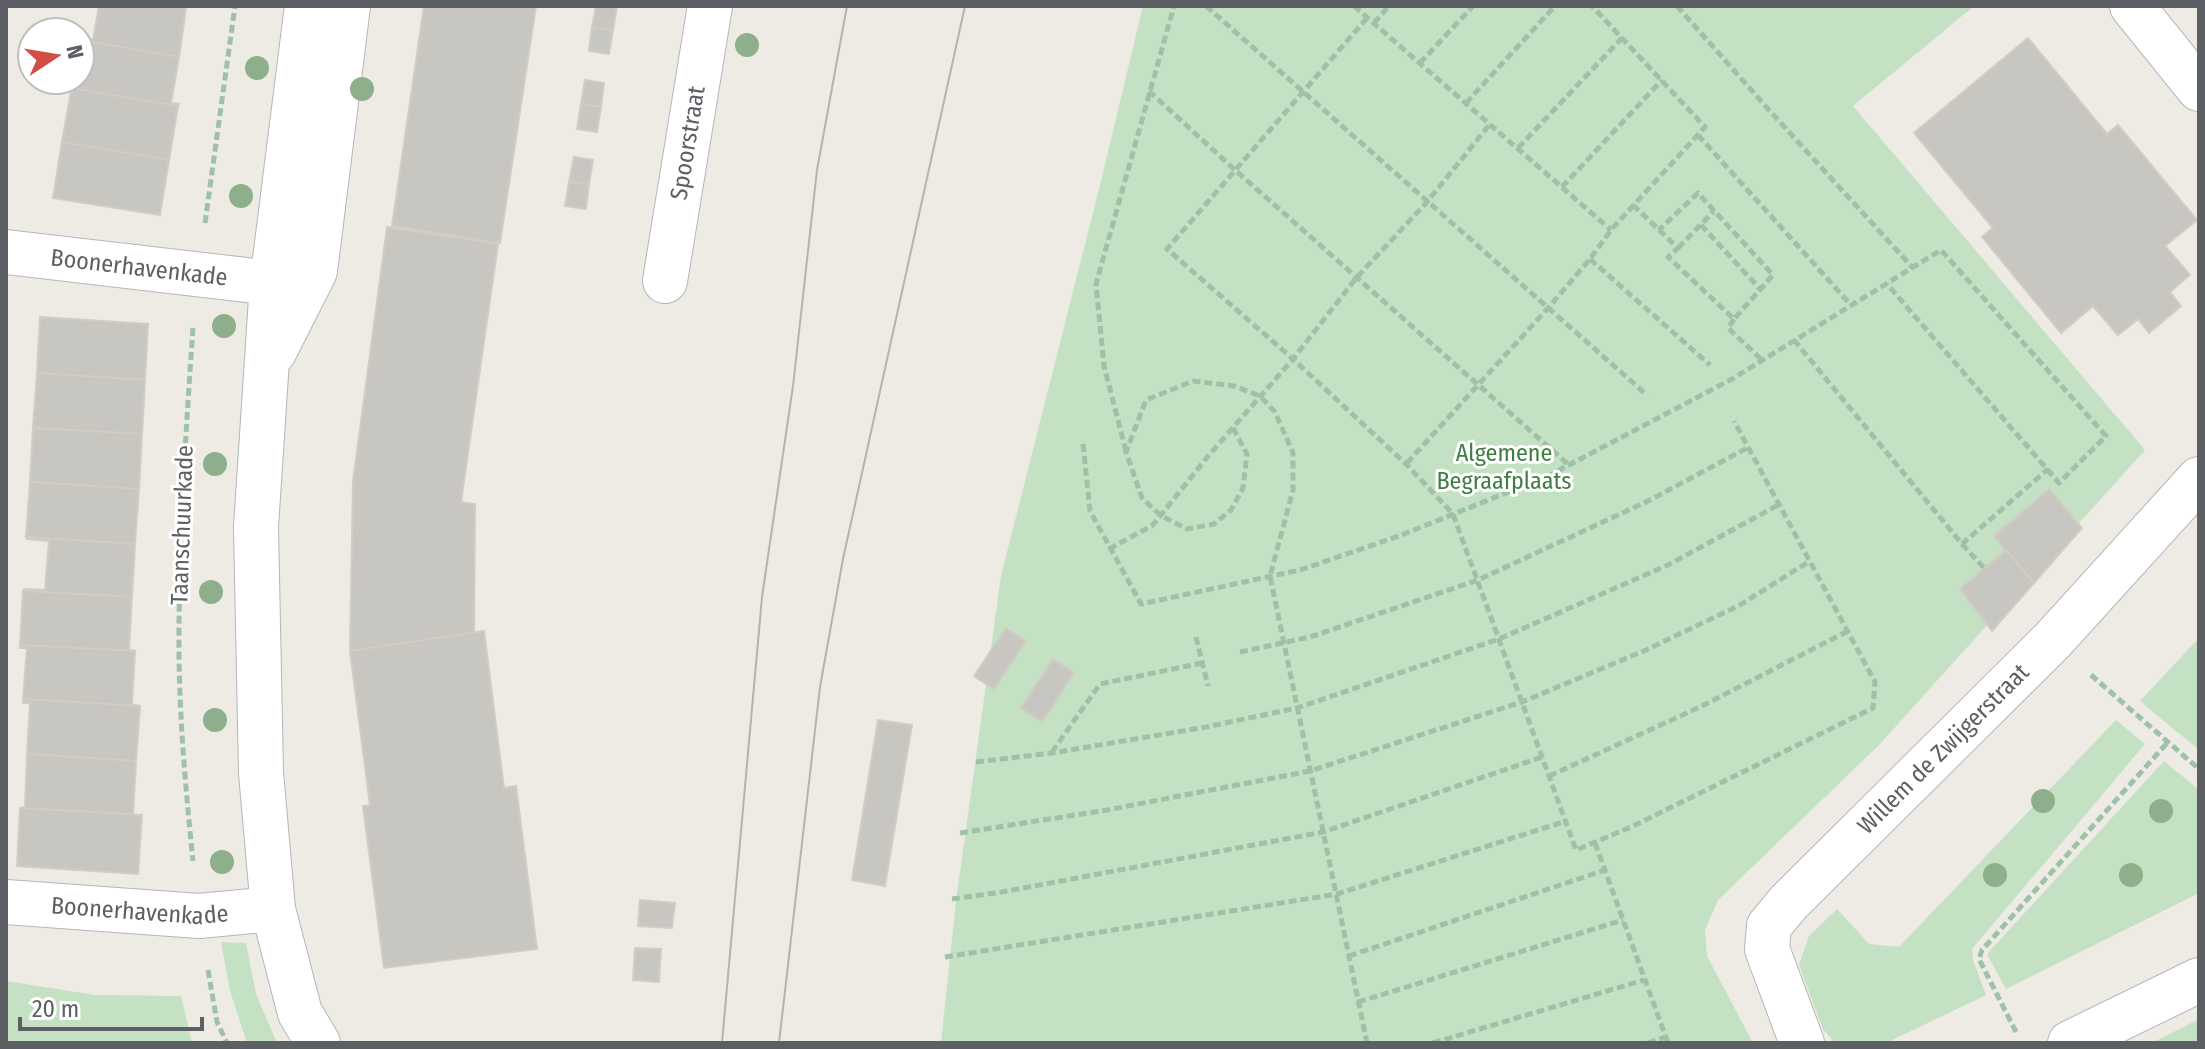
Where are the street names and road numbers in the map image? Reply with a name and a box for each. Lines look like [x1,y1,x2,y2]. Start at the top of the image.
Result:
street label: Spoorstraat [665,84,711,202]
street label: Boonerhavenkade [49,243,229,292]
street label: Taanschuurkade [165,445,199,605]
street label: Willem de Zwijgerstraat [1852,658,2035,840]
street label: Boonerhavenkade [50,891,230,930]

